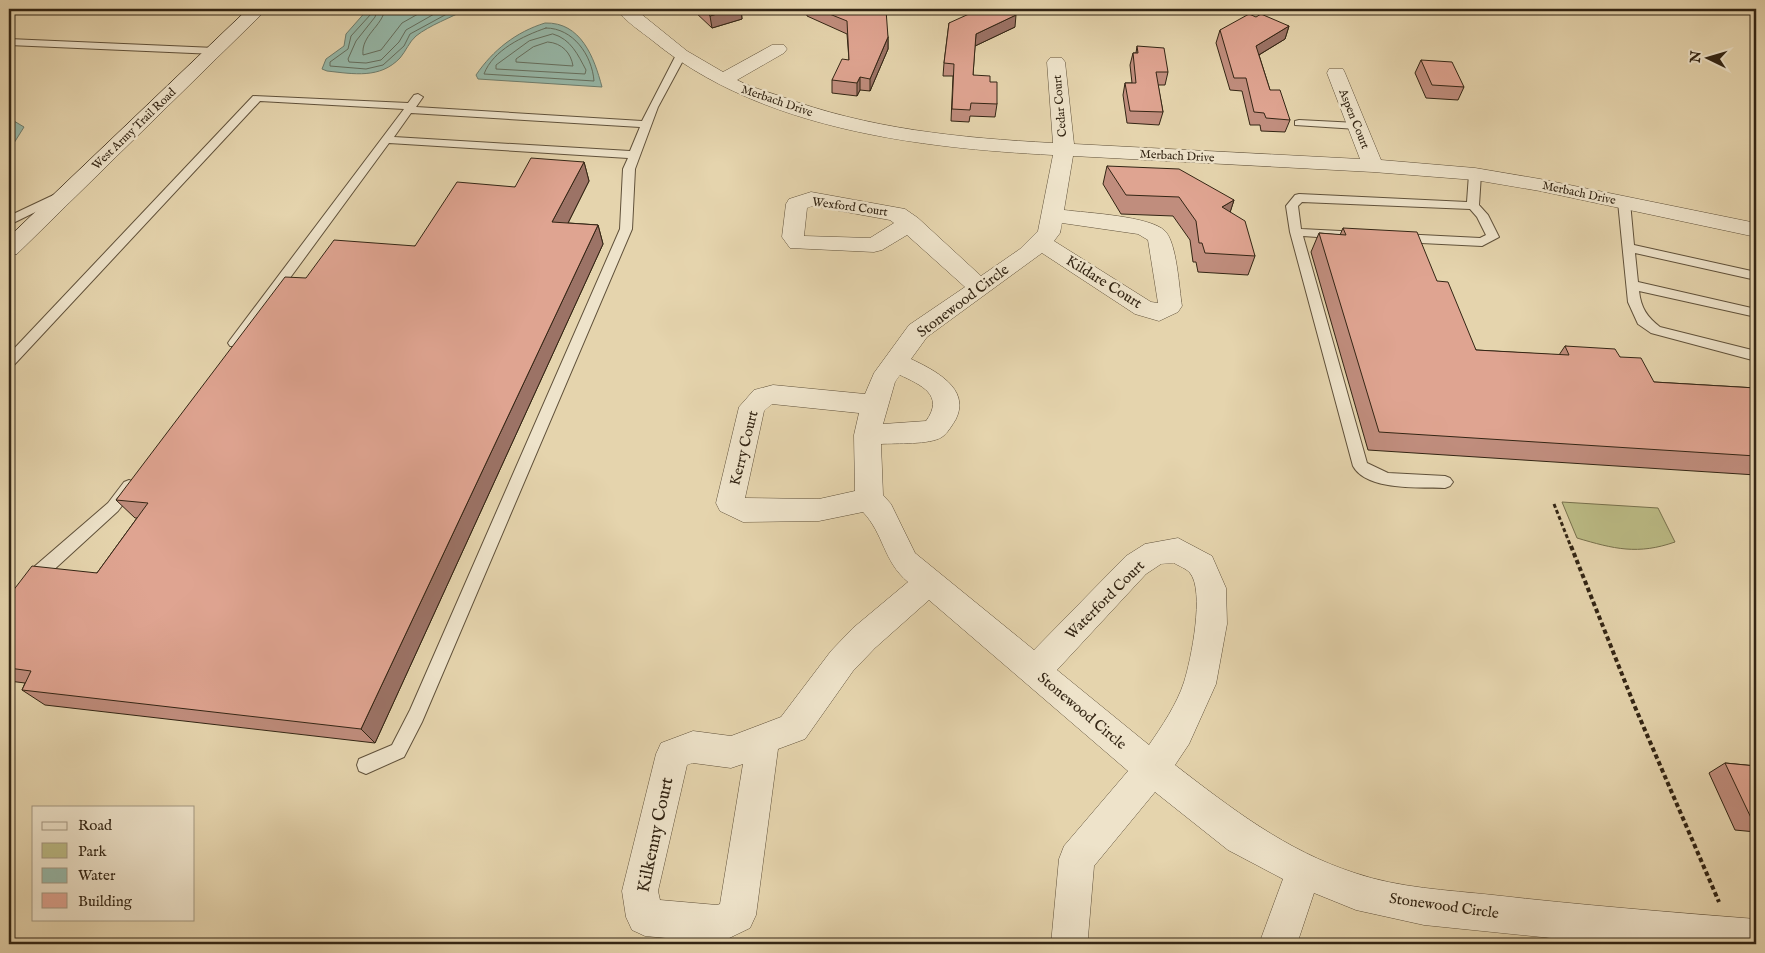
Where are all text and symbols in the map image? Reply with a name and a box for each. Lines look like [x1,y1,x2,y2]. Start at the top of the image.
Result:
north arrow [1682,32,1732,82]
text: N [1686,50,1706,65]
street label: Cedar Court [1050,74,1070,138]
street label: Merbach Drive [739,82,815,120]
street label: West Army Trail Road [89,85,180,173]
street label: Aspen Court [1334,86,1373,151]
street label: Merbach Drive [1139,147,1215,165]
street label: Merbach Drive [1541,178,1618,208]
street label: Wexford Court [811,194,889,220]
street label: Kildare Court [1062,251,1146,313]
street label: Stonewood Circle [913,260,1013,342]
street label: Kerry Court [726,409,762,487]
street label: Waterford Court [1061,556,1149,644]
street label: Stonewood Circle [1034,668,1130,754]
street label: Kilkenny Court [633,775,679,895]
legend [32,806,195,920]
text: Road [78,816,113,835]
text: Park [78,842,108,861]
text: Water [78,866,116,885]
street label: Stonewood Circle [1388,889,1500,923]
text: Building [78,892,133,911]

